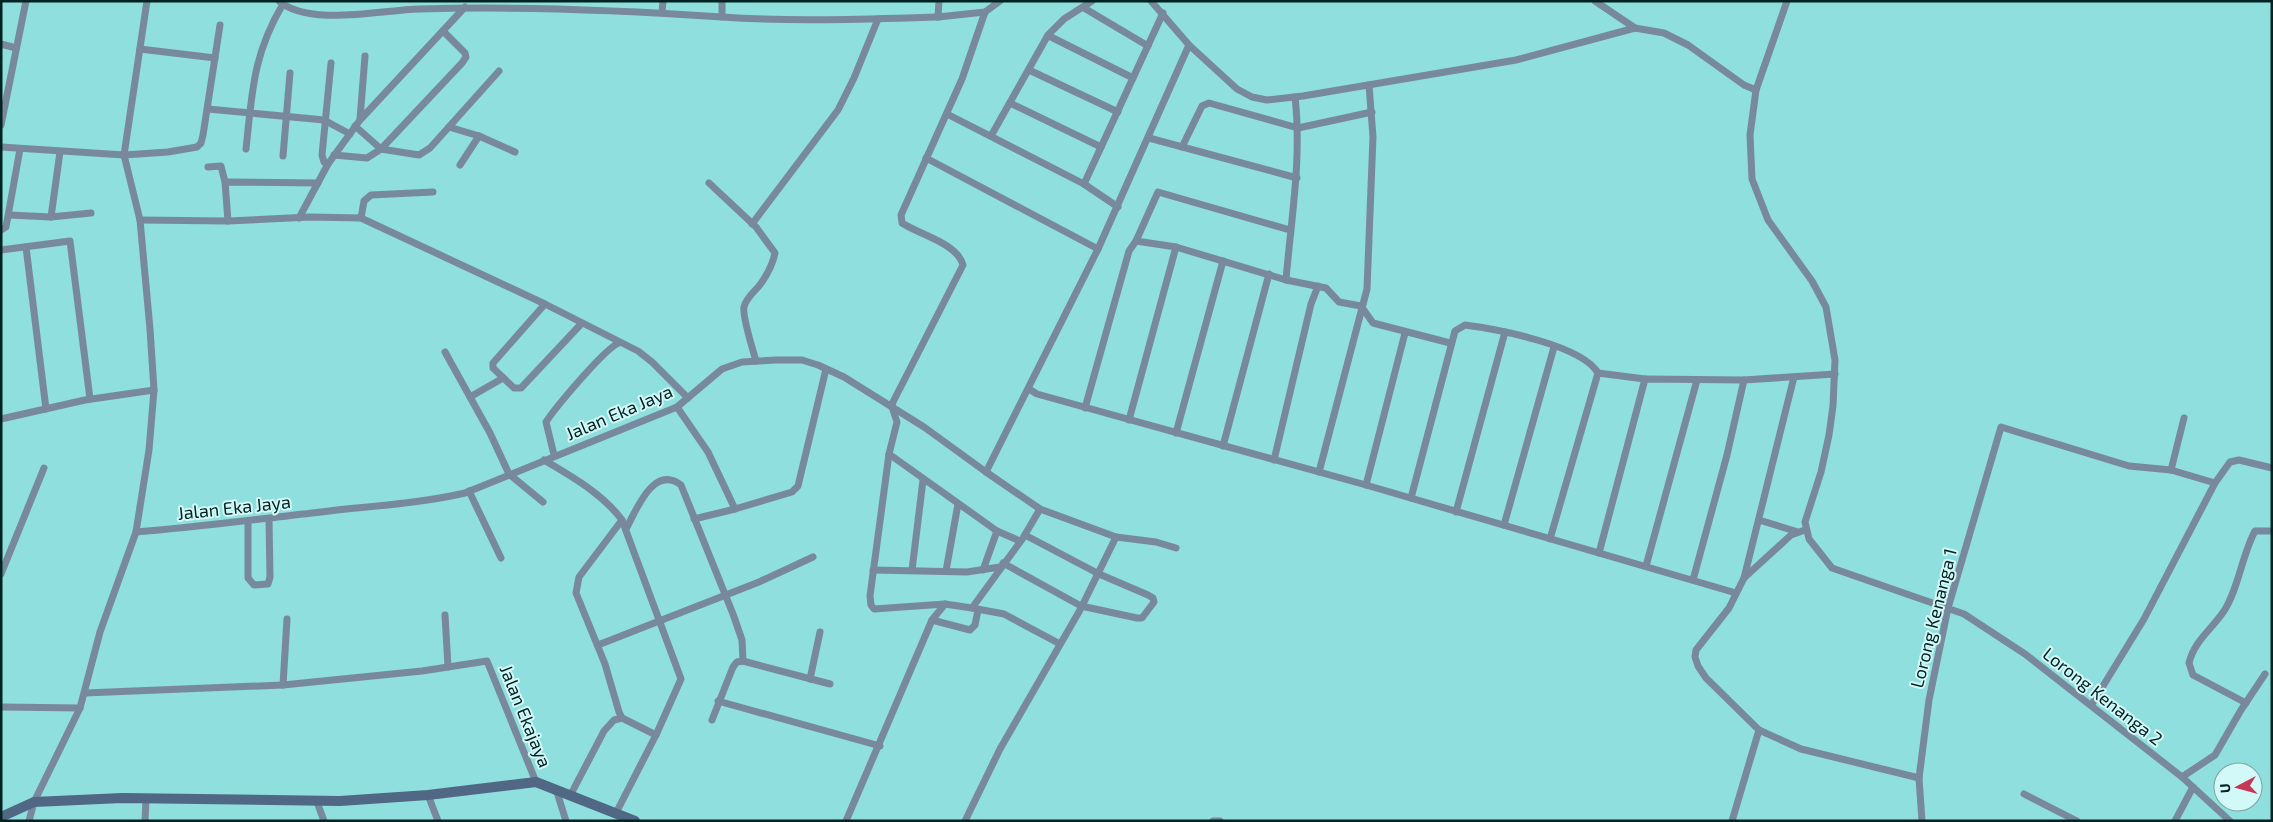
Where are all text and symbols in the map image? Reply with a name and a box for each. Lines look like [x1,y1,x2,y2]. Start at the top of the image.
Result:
street label: Jalan Eka Jaya [562,380,676,444]
street label: Jalan Eka Jaya [176,490,292,524]
street label: Lorong Kenanga 1 [1905,546,1961,690]
street label: Lorong Kenanga 2 [2039,642,2167,750]
street label: Jalan Ekajaya [495,662,557,770]
north arrow [2213,762,2263,812]
text: U [2216,783,2234,794]

